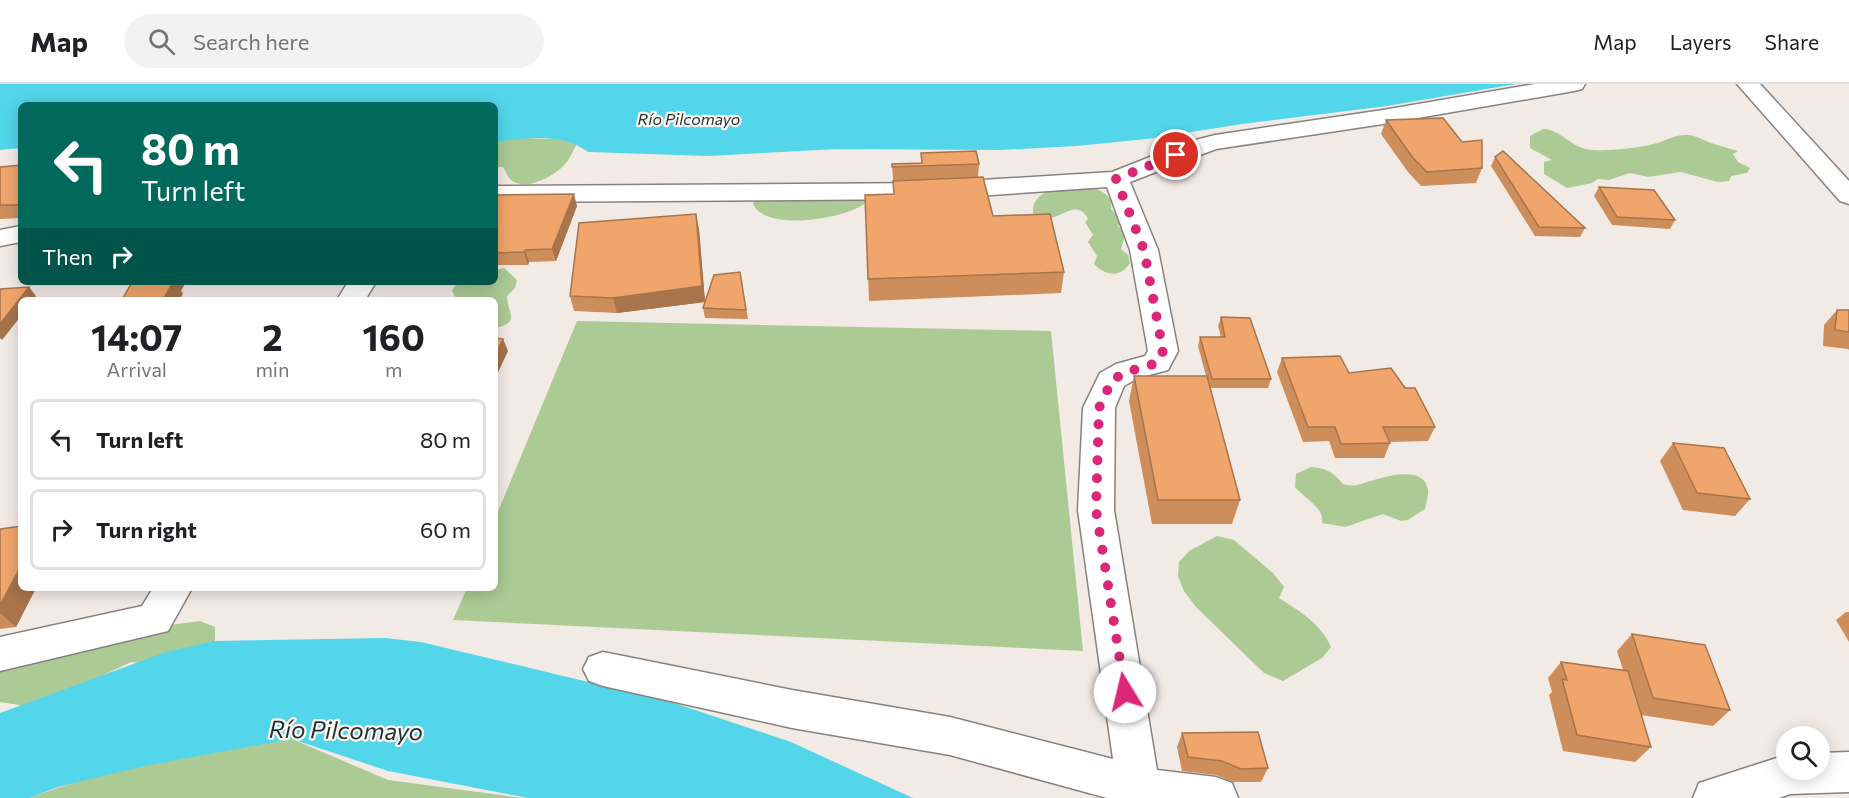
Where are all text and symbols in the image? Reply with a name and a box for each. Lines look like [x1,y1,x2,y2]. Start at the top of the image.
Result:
search box [124,14,544,68]
text: Map [30,24,88,58]
icon: search [145,25,178,58]
text: Search here [193,28,309,55]
text: Map [1593,29,1637,54]
text: Layers [1670,29,1732,54]
text: Share [1765,29,1819,54]
water label: Río Pilcomayo [638,109,740,128]
text: 80 m [141,122,240,174]
icon: left [42,126,120,204]
pin [1150,129,1201,180]
icon: arrive [1159,138,1192,171]
text: Turn left [141,174,245,207]
icon: right [105,240,138,273]
text: Then [42,243,93,270]
text: 14:07 [91,314,182,358]
text: 2 [262,314,283,358]
text: 160 [362,314,425,358]
text: Arrival [106,357,167,381]
text: min [255,357,289,381]
text: m [385,357,402,381]
icon: left [45,423,78,456]
text: Turn left [96,426,183,453]
text: 80 m [420,426,471,453]
icon: right [45,513,78,546]
text: Turn right [96,516,197,543]
text: 60 m [420,516,471,543]
position arrow [1093,660,1157,724]
water label: Río Pilcomayo [269,714,423,745]
map controls [1776,726,1830,780]
button: search [1776,726,1830,780]

